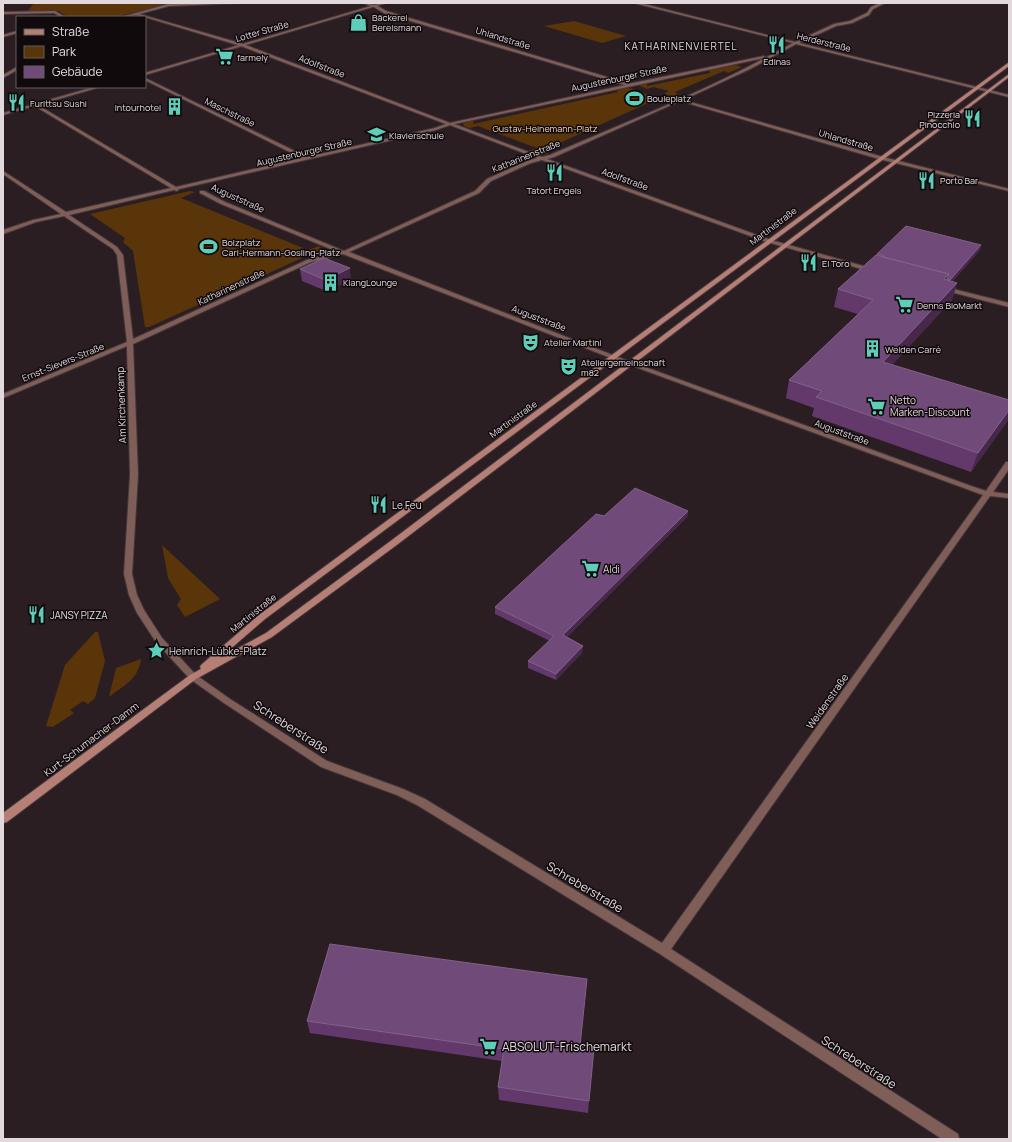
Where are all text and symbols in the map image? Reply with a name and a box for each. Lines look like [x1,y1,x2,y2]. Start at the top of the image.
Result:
place label: Bäckerei Berelsmann [372,11,421,34]
shop icon: Bäckerei Berelsmann [349,12,369,32]
legend [16,16,146,88]
street label: Lotter Straße [234,17,290,45]
text: Straße [52,23,89,40]
street label: Uhlandstraße [474,24,532,52]
street label: Herderstraße [796,29,852,55]
restaurant icon: Edinas [767,34,787,54]
district label: KATHARINENVIERTEL [625,39,738,53]
text: Park [52,43,77,60]
supermarket icon: farmely [214,47,234,67]
place label: farmely [237,51,268,64]
street label: Adolfstraße [297,51,347,81]
place label: Edinas [763,55,791,68]
street label: Augustenburger Straße [570,61,668,95]
text: Gebäude [52,63,103,80]
sports icon: Bouleplatz [624,88,644,108]
place label: Bouleplatz [647,92,691,105]
restaurant icon: Furittsu Sushi [7,93,27,113]
street label: Maschstraße [203,94,257,130]
place label: Furittsu Sushi [30,97,87,110]
building icon: Intourhotel [164,97,184,117]
place label: Intourhotel [115,101,161,114]
place label: Pizzeria Pinocchio [919,108,960,131]
restaurant icon: Pizzeria Pinocchio [963,109,983,129]
park label: Gustav-Heinemann-Platz [492,122,598,135]
school or university icon: Klavierschule [366,125,386,145]
street label: Uhlandstraße [817,126,875,154]
place label: Klavierschule [389,129,444,142]
street label: Augustenburger Straße [255,135,353,169]
street label: Katharinenstraße [490,136,562,176]
restaurant icon: Tatort Engels [544,163,564,183]
street label: Adolfstraße [600,165,650,193]
restaurant icon: Porto Bar [917,170,937,190]
place label: Porto Bar [940,174,979,187]
street label: Auguststraße [209,180,267,216]
place label: Tatort Engels [526,184,582,197]
street label: Martinistraße [747,204,799,248]
place label: Bolzplatz Carl-Hermann-Gosling-Platz [222,236,340,259]
sports icon: Bolzplatz Carl-Hermann-Gosling-Platz [199,237,219,257]
restaurant icon: El Toro [799,253,819,273]
place label: El Toro [822,257,849,270]
street label: Katharinenstraße [195,266,267,308]
building icon: KlangLounge [320,272,340,292]
place label: KlangLounge [343,276,397,289]
supermarket icon: Denns BioMarkt [894,295,914,315]
place label: Denns BioMarkt [917,299,983,312]
street label: Auguststraße [510,302,568,334]
theatre icon: Atelier Martini [521,332,541,352]
place label: Atelier Martini [544,336,602,349]
building icon: Weiden Carrè [862,339,882,359]
street label: Ernst-Sievers-Straße [20,340,106,384]
place label: Weiden Carrè [885,343,941,356]
place label: Ateliergemeinschaft m82 [581,356,666,379]
theatre icon: Ateliergemeinschaft m82 [558,357,578,377]
street label: Am Kirchenkamp [113,366,129,444]
place label: Netto Marken-Discount [890,393,970,419]
supermarket icon: Netto Marken-Discount [867,396,887,416]
street label: Martinistraße [487,397,539,441]
street label: Auguststraße [813,416,871,448]
restaurant icon: Le Feu [369,495,389,515]
place label: Le Feu [392,498,422,512]
supermarket icon: Aldi [580,559,600,579]
place label: Aldi [603,562,620,576]
street label: Martinistraße [227,590,279,636]
restaurant icon: JANSY PIZZA [27,605,47,625]
place label: JANSY PIZZA [50,608,108,622]
place icon: Heinrich-Lübke-Platz [146,641,166,661]
place label: Heinrich-Lübke-Platz [169,644,267,658]
street label: Weidenstraße [803,670,851,731]
street label: Schreberstraße [250,696,332,758]
street label: Kurt-Schumacher-Damm [41,699,141,779]
street label: Schreberstraße [543,857,627,917]
street label: Schreberstraße [818,1031,900,1093]
supermarket icon: ABSOLUT-Frischemarkt [479,1036,499,1056]
place label: ABSOLUT-Frischemarkt [502,1038,632,1055]

